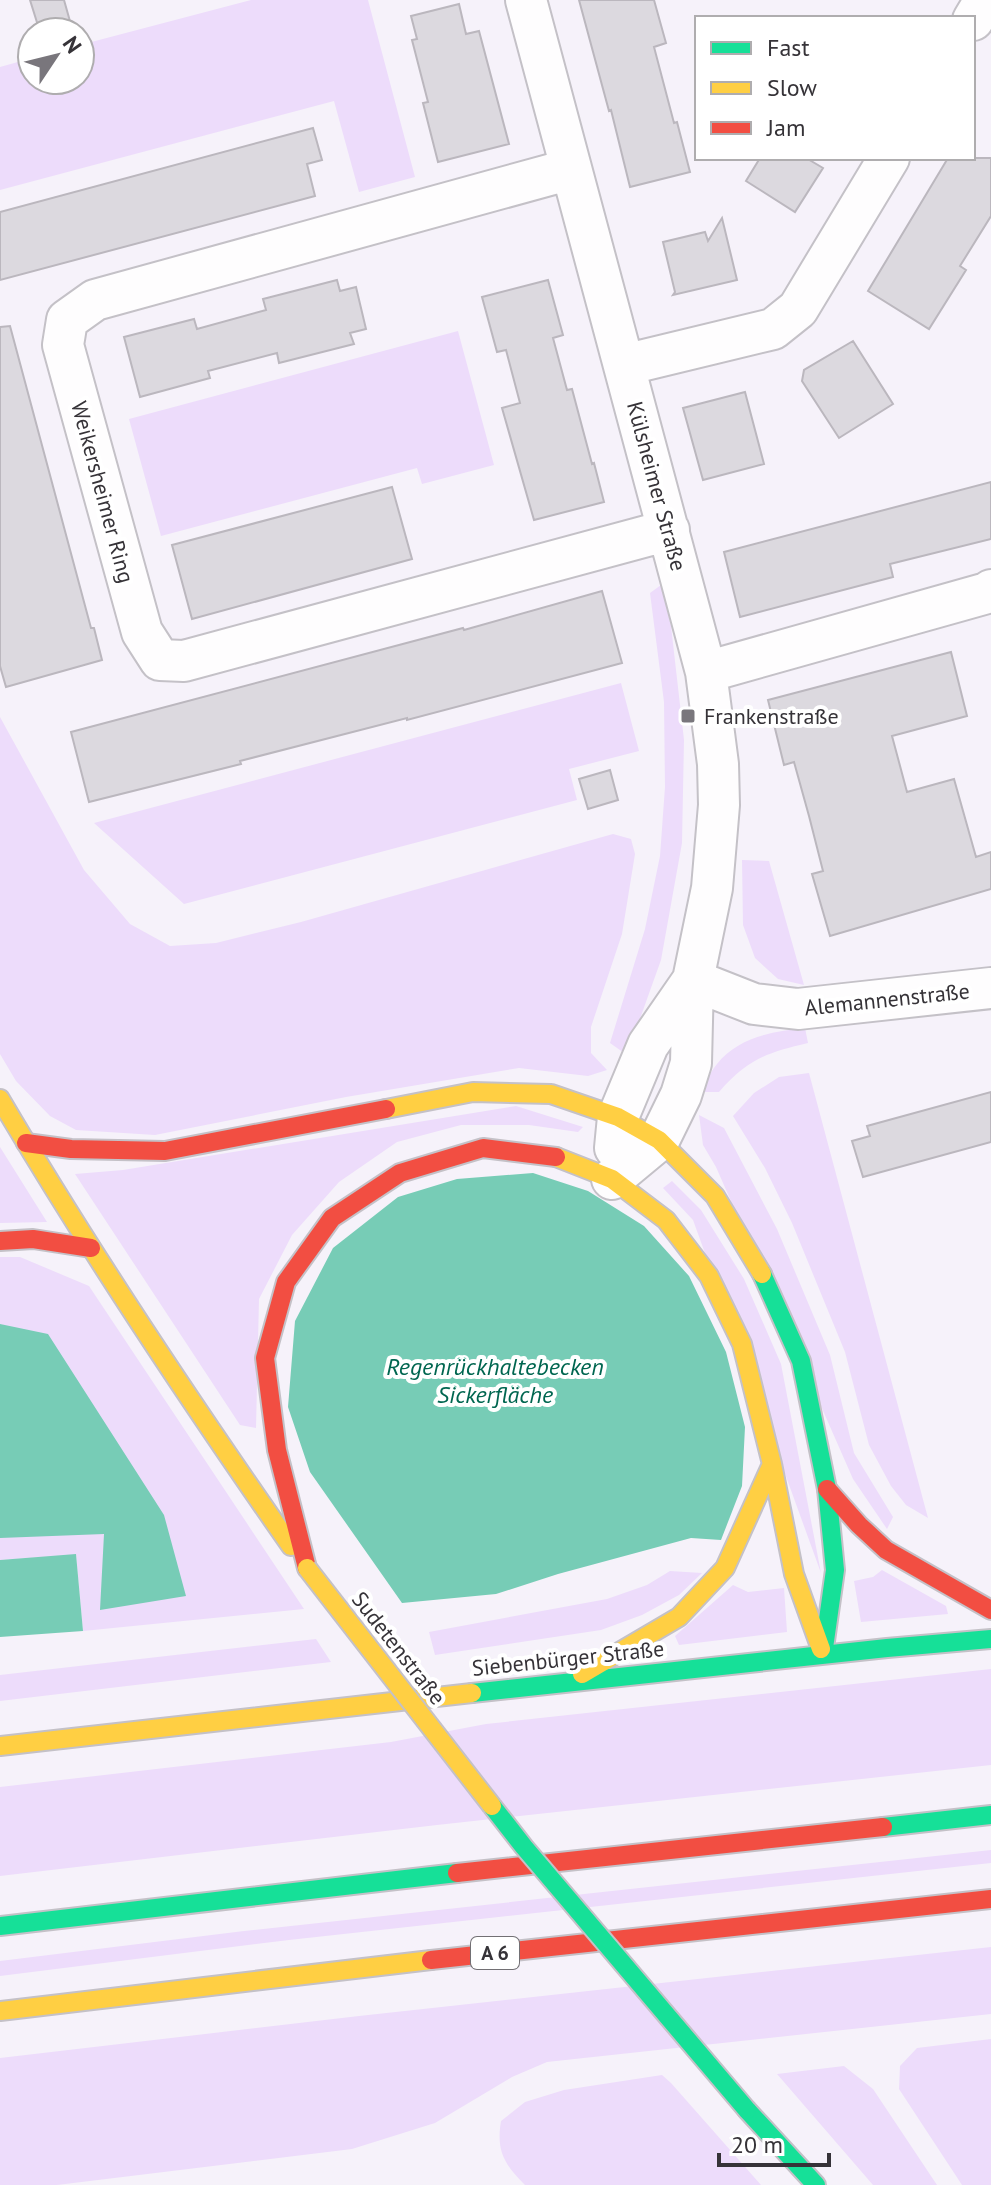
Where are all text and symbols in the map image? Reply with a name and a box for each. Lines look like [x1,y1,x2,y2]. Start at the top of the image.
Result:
north arrow [16,16,96,96]
legend [695,16,975,160]
text: N [57,31,88,58]
text: Fast [767,32,810,63]
text: Slow [767,72,817,103]
text: Jam [766,112,805,143]
street label: Weikersheimer Ring [65,398,141,586]
street label: Külsheimer Straße [621,398,693,574]
place label: Frankenstraße [704,702,839,730]
marker: Frankenstraße [679,707,697,725]
street label: Alemannenstraße [803,976,971,1022]
water label: Regenrückhaltebecken Sickerfläche [386,1351,604,1410]
street label: Sudetenstraße [346,1586,452,1710]
street label: Siebenbürger Straße [470,1634,666,1682]
road number: A 6 [471,1937,519,1969]
scale bar [719,2117,829,2167]
text: 20 m [731,2129,783,2160]

